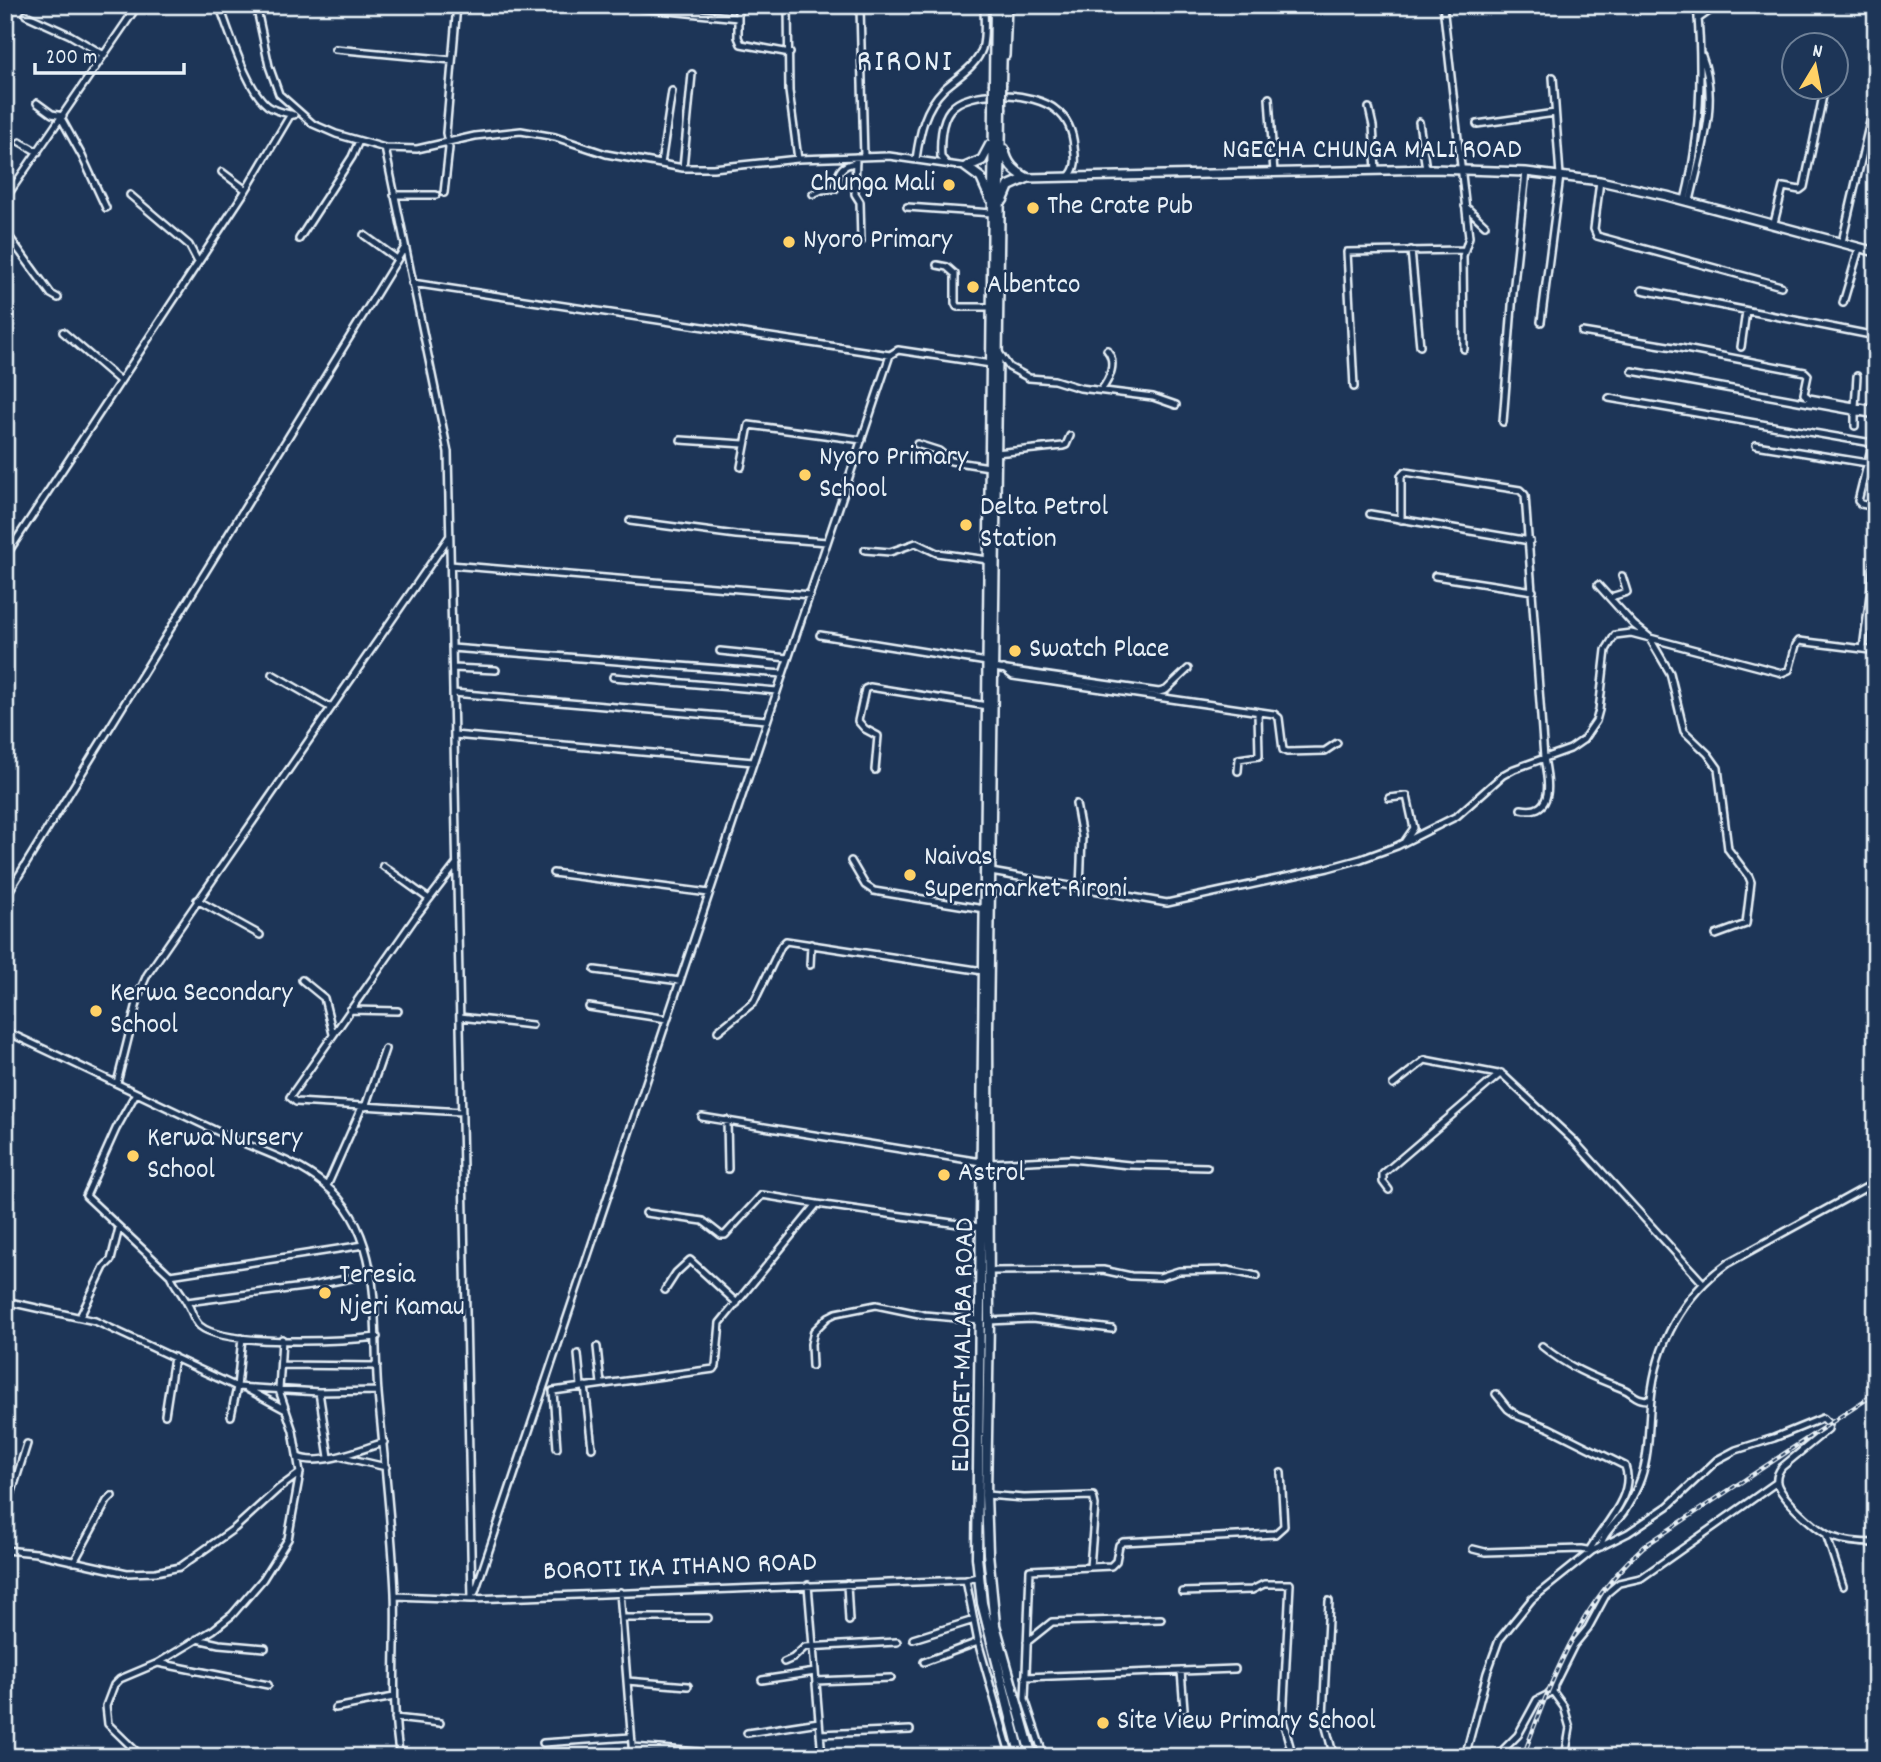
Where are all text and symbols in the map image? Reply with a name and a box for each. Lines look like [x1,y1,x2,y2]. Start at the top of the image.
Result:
scale bar [35,32,184,76]
north arrow [1780,32,1850,102]
text: N [1810,39,1824,67]
district label: RIRONI [856,41,954,87]
text: 200 m [46,44,97,74]
street label: NGECHA CHUNGA MALI ROAD [1222,132,1522,172]
place label: Chunga Mali [810,165,935,205]
marker: Chunga Mali [941,177,957,193]
place label: The Crate Pub [1047,188,1193,228]
marker: The Crate Pub [1025,200,1041,216]
place label: Nyoro Primary [803,222,953,262]
marker: Nyoro Primary [781,234,797,250]
place label: Albentco [987,267,1080,307]
marker: Albentco [965,279,981,295]
place label: Nyoro Primary School [819,439,969,511]
marker: Nyoro Primary School [797,467,813,483]
place label: Delta Petrol Station [980,489,1109,561]
marker: Delta Petrol Station [958,517,974,533]
place label: Swatch Place [1029,631,1169,671]
marker: Swatch Place [1007,643,1023,659]
place label: Naivas Supermarket Rironi [924,839,1127,911]
marker: Naivas Supermarket Rironi [902,867,918,883]
place label: Kerwa Secondary School [110,975,293,1047]
marker: Kerwa Secondary School [88,1003,104,1019]
place label: Kerwa Nursery School [147,1120,303,1192]
marker: Kerwa Nursery School [125,1148,141,1164]
place label: Astrol [958,1155,1025,1195]
marker: Astrol [936,1167,952,1183]
street label: ELDORET-MALABA ROAD [943,1217,987,1473]
place label: Teresia Njeri Kamau [339,1257,465,1329]
marker: Teresia Njeri Kamau [317,1285,333,1301]
street label: BOROTI IKA ITHANO ROAD [542,1544,818,1594]
place label: Site View Primary School [1117,1703,1376,1743]
marker: Site View Primary School [1095,1715,1111,1731]

